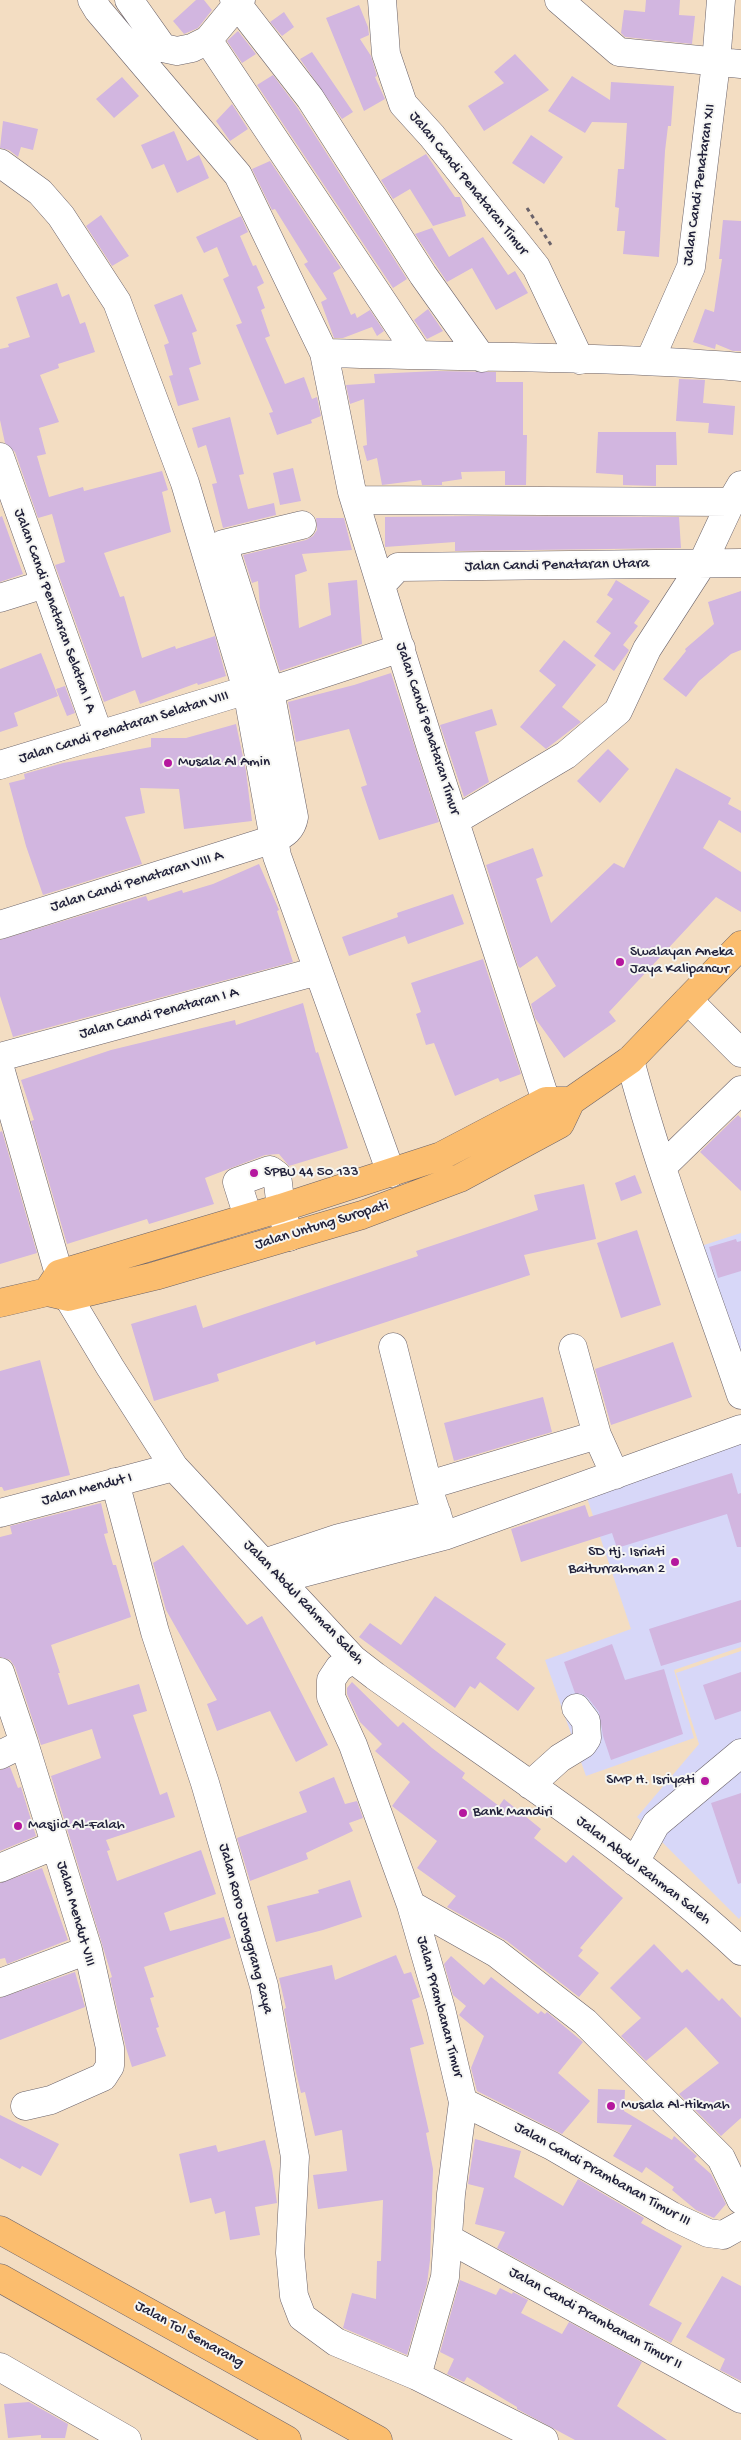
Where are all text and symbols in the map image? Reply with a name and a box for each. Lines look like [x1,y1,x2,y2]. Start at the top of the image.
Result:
street label: Jalan Candi Penataran XII [680,103,720,267]
street label: Jalan Candi Penataran Timur [404,108,532,260]
street label: Jalan Candi Penataran Selatan I A [9,507,99,715]
street label: Jalan Candi Penataran Utara [464,555,650,577]
street label: Jalan Candi Penataran Timur [391,641,463,817]
street label: Jalan Candi Penataran Selatan VIII [17,687,231,769]
place label: Musala Al Amin [178,754,270,772]
marker: Musala Al Amin [162,757,174,769]
street label: Jalan Candi Penataran VIII A [49,847,225,917]
place label: Swalayan Aneka Jaya Kalipancur [630,944,734,979]
marker: Swalayan Aneka Jaya Kalipancur [614,956,626,968]
street label: Jalan Candi Penataran I A [77,984,241,1044]
place label: SPBU 44 50 133 [264,1164,358,1182]
marker: SPBU 44 50 133 [248,1167,260,1179]
street label: Jalan Untung Suropati [253,1197,391,1255]
street label: Jalan Mendut I [40,1469,134,1511]
street label: Jalan Abdul Rahman Saleh [239,1537,367,1669]
place label: SD Hj. Isriati Baiturrahman 2 [569,1544,665,1579]
marker: SD Hj. Isriati Baiturrahman 2 [669,1556,681,1568]
place label: SMP H. Isriyati [606,1772,695,1790]
marker: SMP H. Isriyati [699,1775,711,1787]
place label: Bank Mandiri [473,1804,553,1822]
marker: Bank Mandiri [457,1807,469,1819]
street label: Jalan Abdul Rahman Saleh [572,1813,714,1929]
place label: Masjid Al-Falah [28,1817,125,1835]
marker: Masjid Al-Falah [12,1820,24,1832]
street label: Jalan Roro Jonggrang Raya [214,1842,276,2016]
street label: Jalan Mendut VIII [51,1859,99,1969]
street label: Jalan Prambanan Timur [411,1934,467,2080]
place label: Musala Al-Hikmah [621,2097,730,2115]
marker: Musala Al-Hikmah [605,2100,617,2112]
street label: Jalan Candi Prambanan Timur III [511,2119,693,2231]
street label: Jalan Candi Prambanan Timur II [505,2264,685,2374]
street label: Jalan Tol Semarang [131,2298,247,2372]

